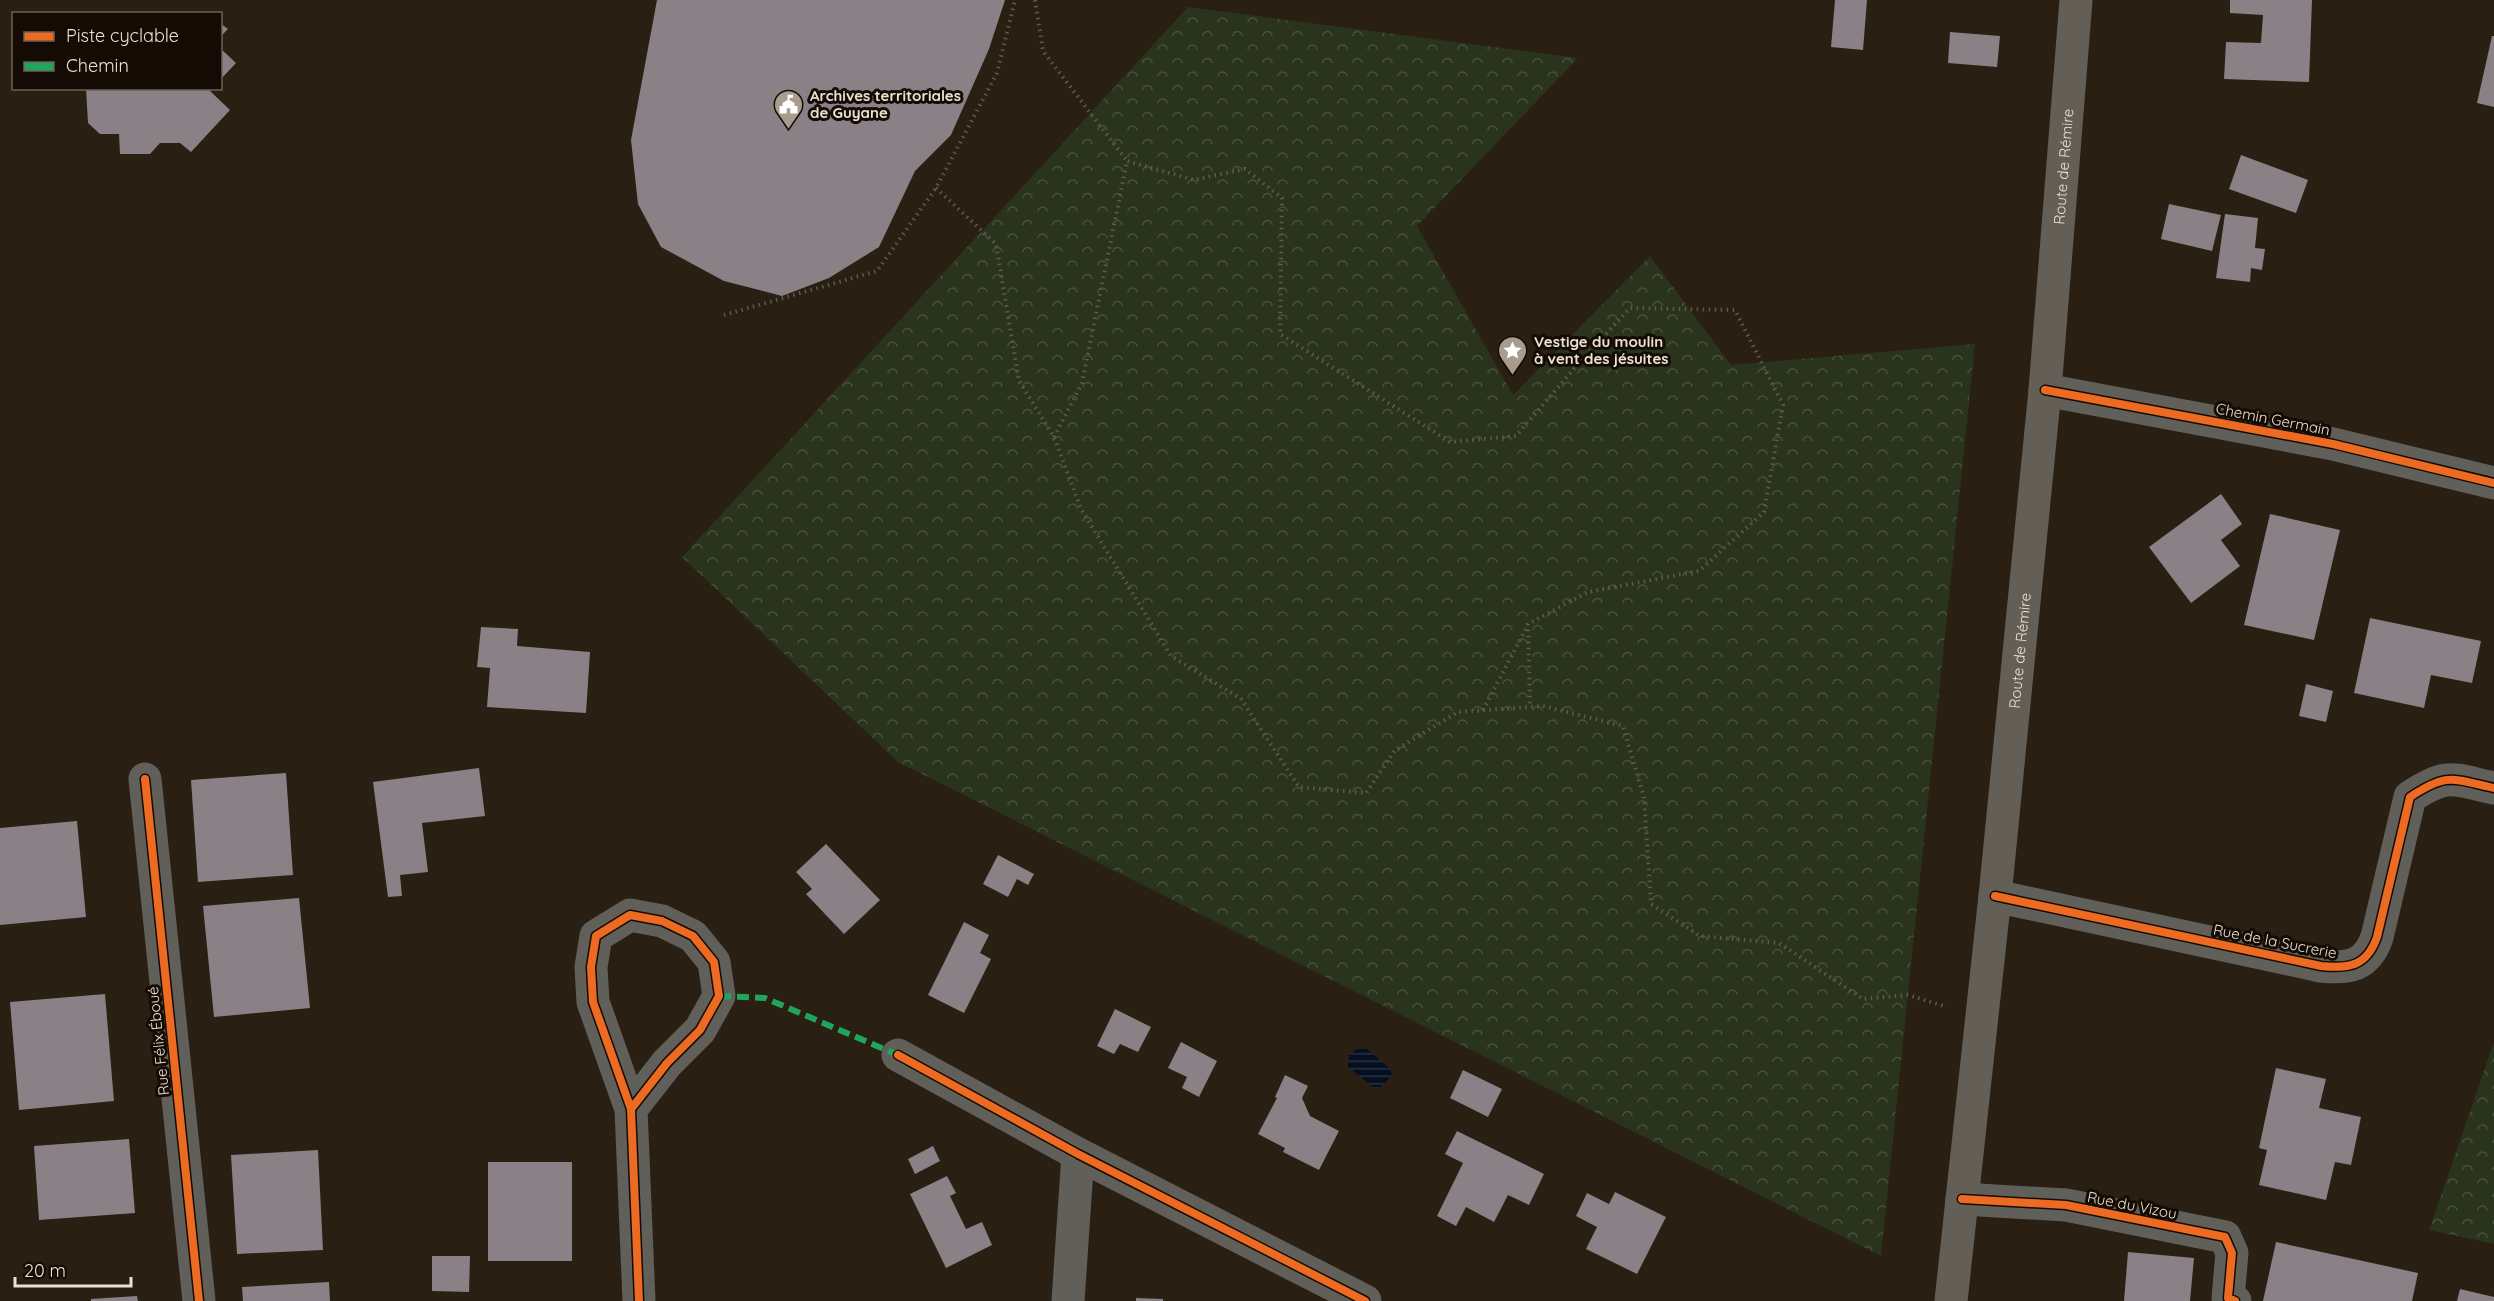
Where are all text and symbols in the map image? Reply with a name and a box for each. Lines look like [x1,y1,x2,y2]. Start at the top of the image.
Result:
legend [12,12,222,90]
text: Piste cyclable [66,24,179,47]
text: Chemin [66,54,129,77]
place label: Archives territoriales de Guyane [810,86,961,122]
public building icon: Archives territoriales de Guyane [773,88,805,130]
street label: Route de Rémire [2049,108,2077,225]
place label: Vestige du moulin à vent des jésuites [1534,332,1669,368]
place icon: Vestige du moulin à vent des jésuites [1497,334,1529,376]
street label: Chemin Germain [2214,399,2332,439]
street label: Route de Rémire [2004,592,2034,709]
street label: Rue de la Sucrerie [2212,920,2338,962]
street label: Rue Félix Éboué [143,986,173,1096]
street label: Rue du Vizou [2086,1187,2178,1223]
scale bar [15,1250,130,1288]
text: 20 m [24,1259,66,1282]

